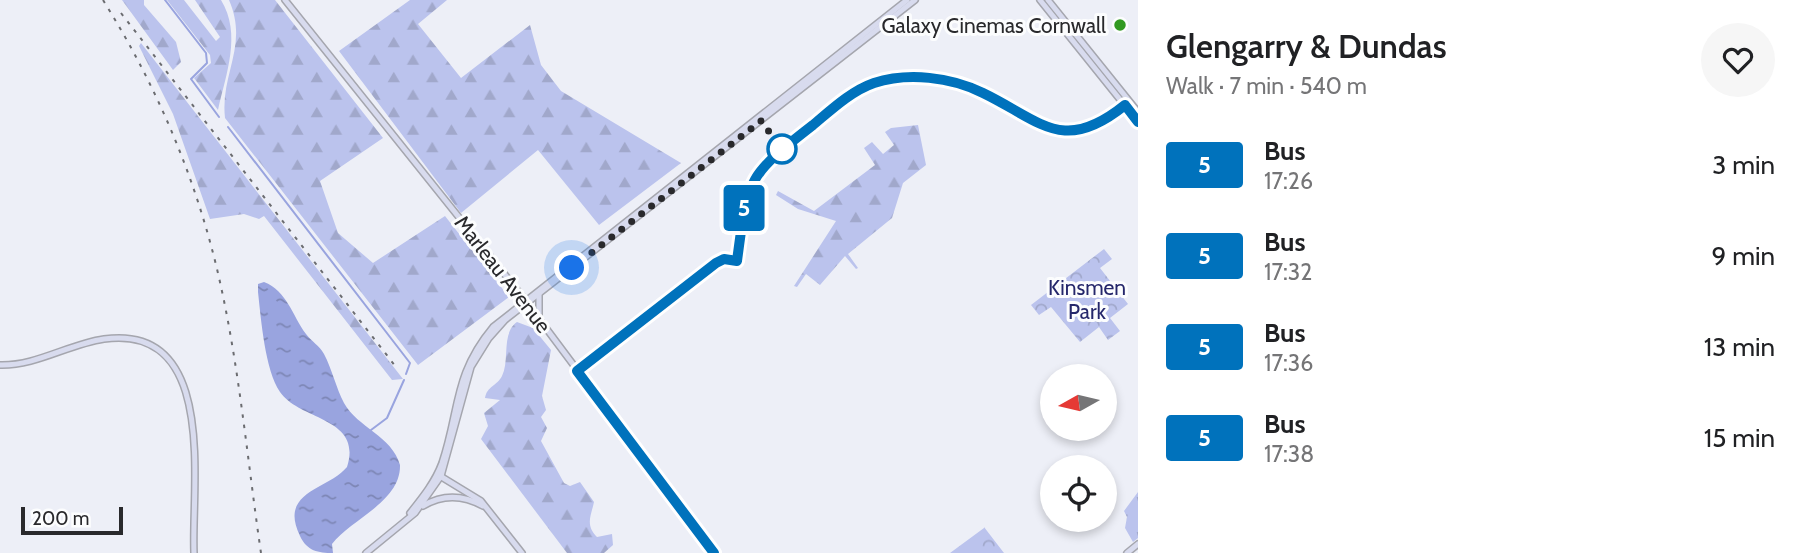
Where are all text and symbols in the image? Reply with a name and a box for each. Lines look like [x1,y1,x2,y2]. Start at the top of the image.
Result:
place label: Galaxy Cinemas Cornwall [882,13,1106,38]
marker: Galaxy Cinemas Cornwall [1112,17,1128,33]
button: heart [1701,23,1775,97]
text: Glengarry & Dundas [1166,26,1447,66]
text: Walk · 7 min · 540 m [1166,72,1367,100]
unlabelled marker [767,134,797,164]
text: Bus [1264,135,1305,167]
text: 3 min [1712,149,1775,181]
text: 5 [1198,150,1211,179]
text: 17:26 [1264,167,1313,195]
line badge: 5 [721,185,767,231]
text: 5 [738,193,750,222]
street label: Marleau Avenue [450,210,557,338]
text: Bus [1264,226,1305,258]
text: 9 min [1712,240,1775,272]
text: 5 [1198,241,1211,270]
your location [554,250,589,285]
text: 17:32 [1264,258,1312,286]
park label: Kinsmen Park [1048,275,1126,324]
text: Bus [1264,317,1305,349]
text: 13 min [1704,331,1775,363]
text: 5 [1198,332,1211,361]
text: 17:36 [1264,349,1313,377]
north arrow [1040,364,1116,441]
map controls [1040,364,1117,532]
text: Bus [1264,408,1305,440]
text: 15 min [1704,422,1775,454]
text: 5 [1198,423,1211,452]
text: 17:38 [1264,440,1314,468]
button: locate [1040,455,1117,532]
scale bar [21,504,122,536]
text: 200 m [32,507,89,530]

